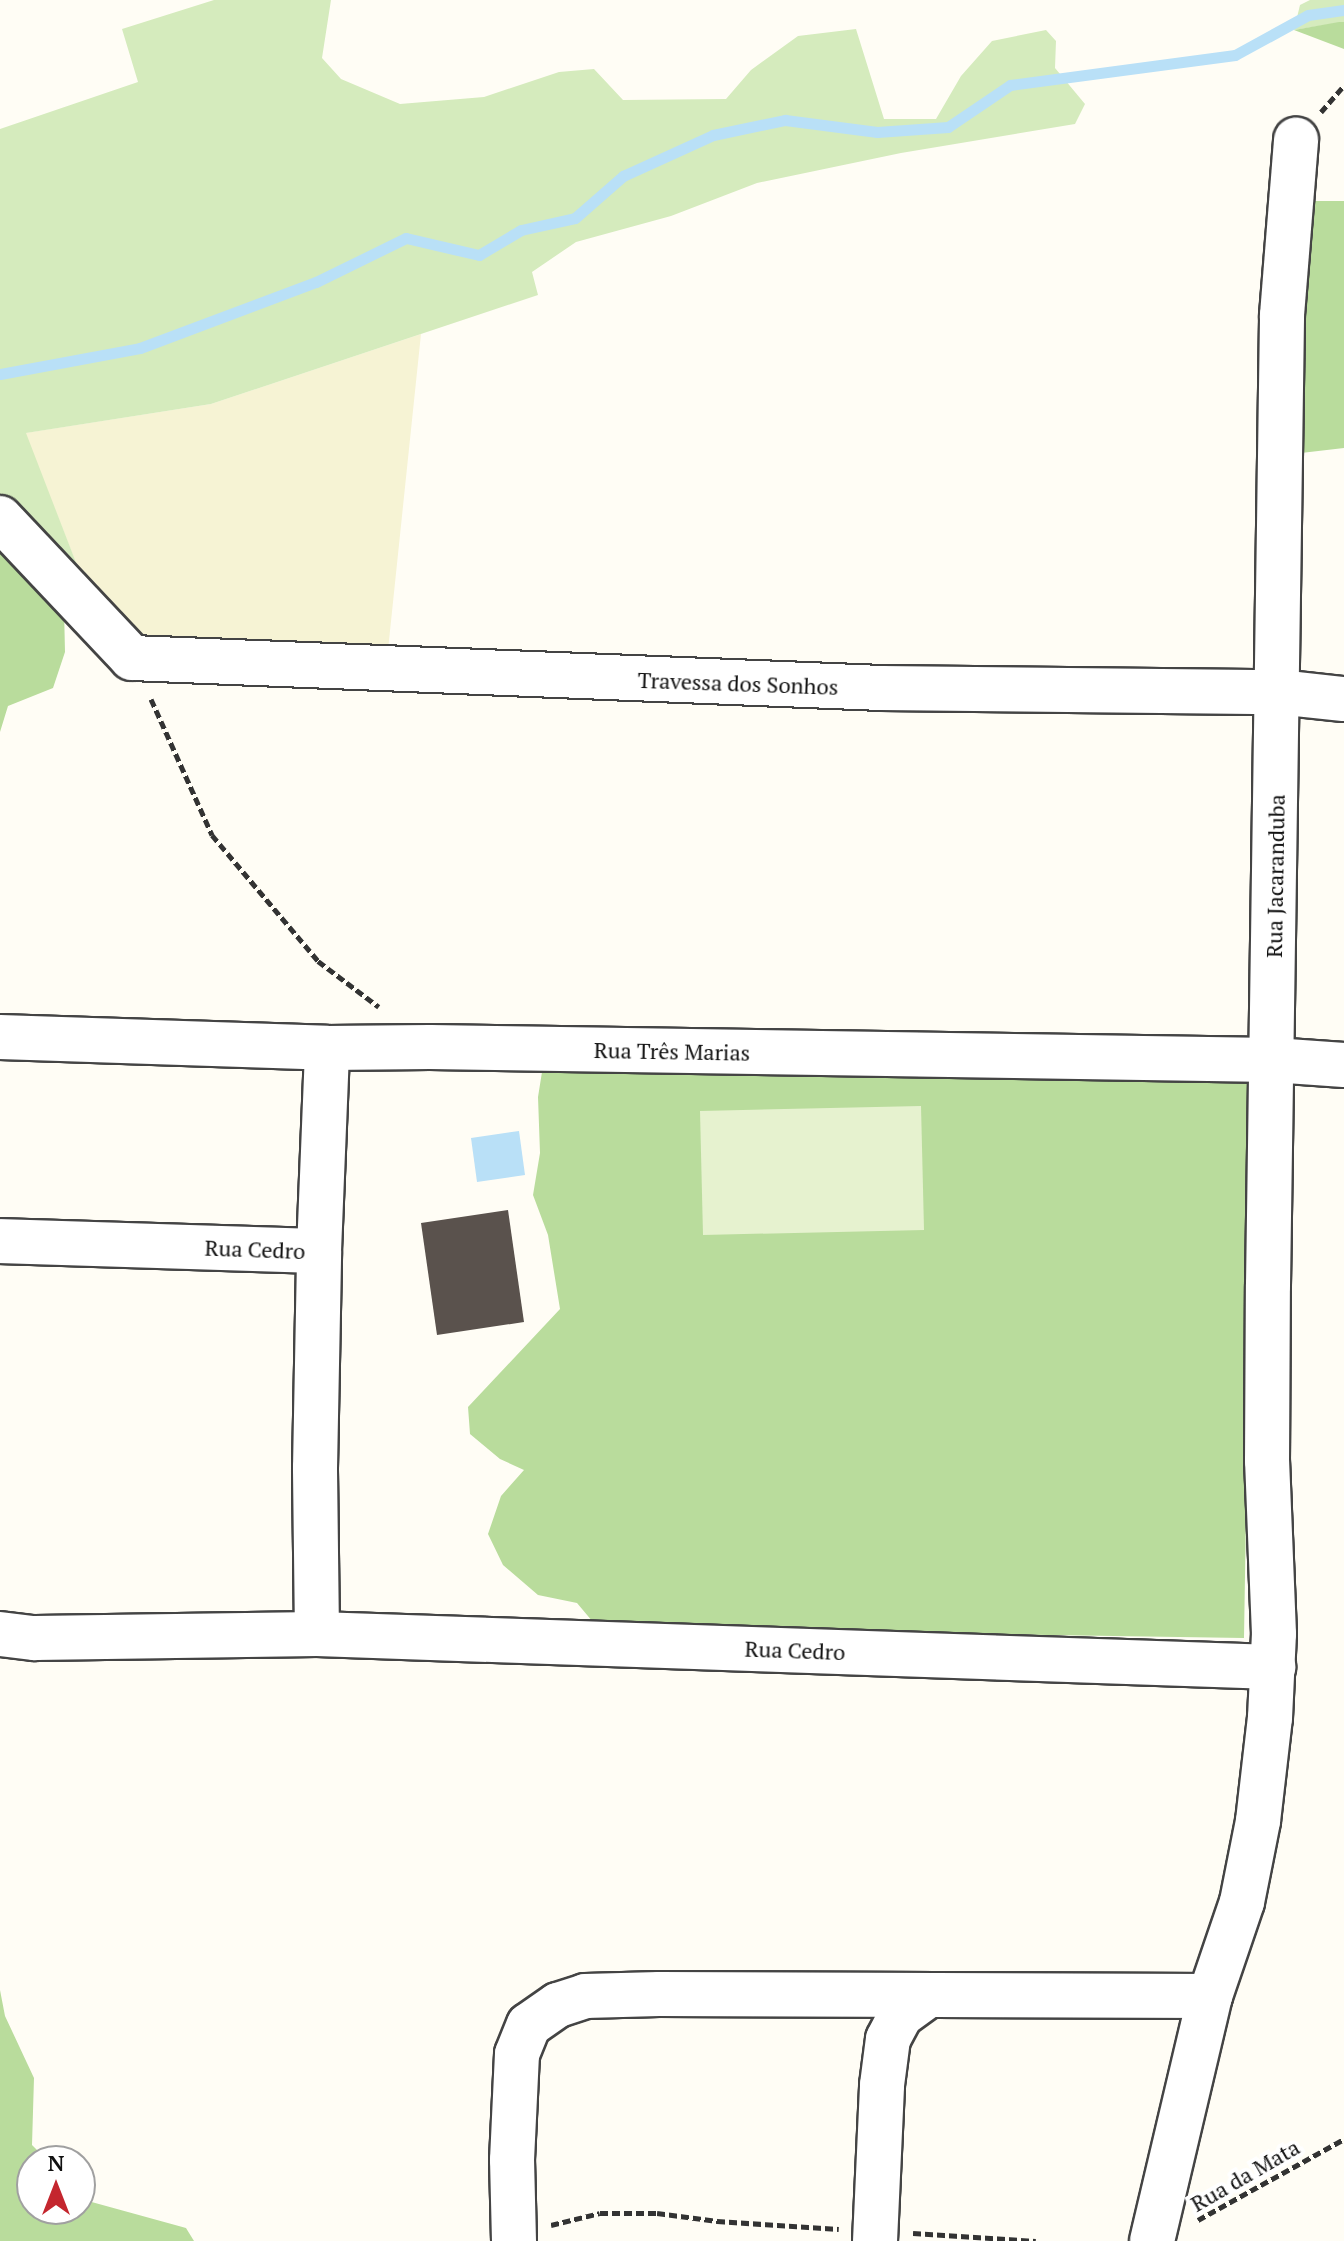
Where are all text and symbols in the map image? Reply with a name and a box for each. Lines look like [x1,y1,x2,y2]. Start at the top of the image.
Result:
street label: Travessa dos Sonhos [637,666,839,700]
street label: Rua Jacaranduba [1260,794,1290,958]
street label: Rua Três Marias [594,1036,750,1066]
street label: Rua Cedro [204,1234,306,1264]
street label: Rua Cedro [744,1635,846,1665]
street label: Rua da Mata [1186,2133,1304,2217]
north arrow [16,2145,96,2225]
text: N [48,2148,64,2177]

